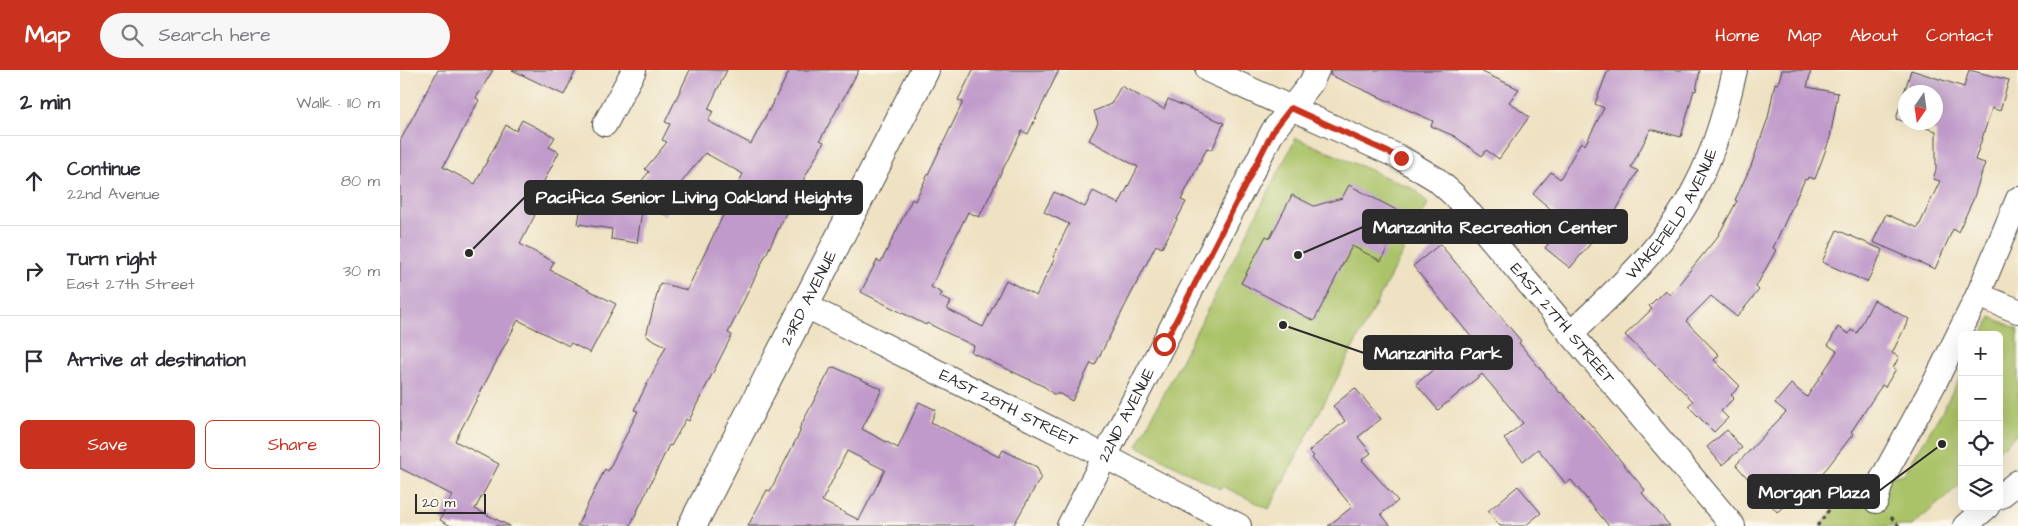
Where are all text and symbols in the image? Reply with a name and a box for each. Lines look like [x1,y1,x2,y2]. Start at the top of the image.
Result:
search box [100,13,450,58]
text: Map [25,18,70,52]
icon: search [118,21,146,49]
text: Search here [158,22,271,49]
text: Home [1715,23,1760,48]
text: Map [1788,23,1822,48]
text: About [1850,23,1898,48]
text: Contact [1926,23,1993,48]
north arrow [1898,85,1943,130]
text: 2 min [20,88,70,117]
text: Walk · 110 m [296,92,380,114]
street label: WAKEFIELD AVENUE [1621,145,1723,284]
route end [1390,147,1413,170]
text: Continue [67,156,141,183]
icon: ahead [20,167,48,195]
text: 80 m [341,170,380,192]
callout: Pacifica Senior Living Oakland Heights [525,181,862,214]
text: 22nd Avenue [67,183,160,205]
text: Pacifica Senior Living Oakland Heights [536,185,852,211]
callout: Manzanita Recreation Center [1363,210,1627,243]
text: Manzanita Recreation Center [1373,215,1617,240]
text: Turn right [67,246,156,273]
street label: 23RD AVENUE [775,246,842,349]
icon: right [20,257,48,285]
street label: EAST 27TH STREET [1505,258,1620,389]
text: 30 m [343,260,380,282]
text: East 27th Street [67,273,195,295]
map controls [1958,331,2003,511]
button: + [1958,331,2003,376]
route start [1153,333,1176,356]
callout: Manzanita Park [1364,336,1512,369]
text: Manzanita Park [1374,341,1503,366]
icon: arrive [20,347,48,375]
text: Arrive at destination [67,347,246,374]
street label: EAST 28TH STREET [936,364,1082,452]
street label: 22ND AVENUE [1093,364,1160,466]
button: − [1958,376,2003,421]
button: Save [20,420,195,469]
button: Share [205,420,380,469]
button: locate [1958,421,2003,466]
button: layers [1958,466,2003,511]
callout: Morgan Plaza [1748,475,1879,508]
text: Morgan Plaza [1758,480,1870,506]
scale bar [415,491,486,514]
text: 20 m [422,493,455,513]

